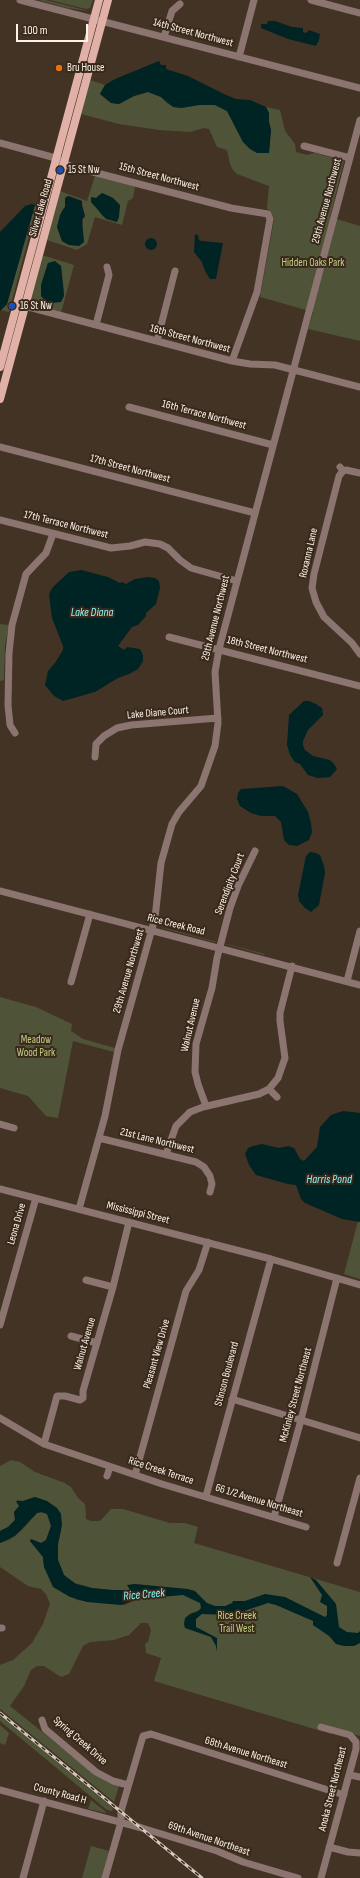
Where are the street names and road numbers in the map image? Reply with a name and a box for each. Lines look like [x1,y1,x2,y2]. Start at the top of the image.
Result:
street label: 14th Street Northwest [151,16,235,50]
street label: 29th Avenue Northwest [309,157,345,245]
street label: 15th Street Northwest [117,160,201,194]
street label: Silver Lake Road [27,178,55,238]
street label: 16th Street Northwest [148,322,232,356]
street label: 16th Terrace Northwest [160,397,248,433]
street label: 17th Street Northwest [88,452,172,486]
street label: 17th Terrace Northwest [22,508,110,542]
street label: Roxanna Lane [297,527,321,579]
street label: 29th Avenue Northwest [199,574,233,662]
street label: 18th Street Northwest [225,634,309,666]
street label: Lake Diane Court [126,704,190,722]
street label: Serendipity Court [212,851,248,917]
street label: Rice Creek Road [146,911,206,939]
street label: 29th Avenue Northwest [111,927,147,1015]
street label: Walnut Avenue [178,997,204,1053]
street label: 21st Lane Northwest [119,1125,195,1157]
street label: Mississippi Street [105,1199,171,1227]
street label: Leona Drive [5,1202,29,1246]
street label: Walnut Avenue [71,1316,99,1372]
street label: Pleasant View Drive [141,1318,173,1390]
street label: Stinson Boulevard [212,1340,242,1408]
street label: McKinley Street Northeast [277,1346,315,1444]
street label: Rice Creek Terrace [127,1454,195,1488]
street label: 66 1/2 Avenue Northeast [214,1481,304,1521]
street label: Spring Creek Drive [50,1714,110,1768]
street label: 68th Avenue Northeast [203,1734,289,1772]
street label: Anoka Street Northeast [316,1745,350,1833]
street label: County Road H [32,1781,88,1807]
street label: 69th Avenue Northeast [166,1819,252,1859]

